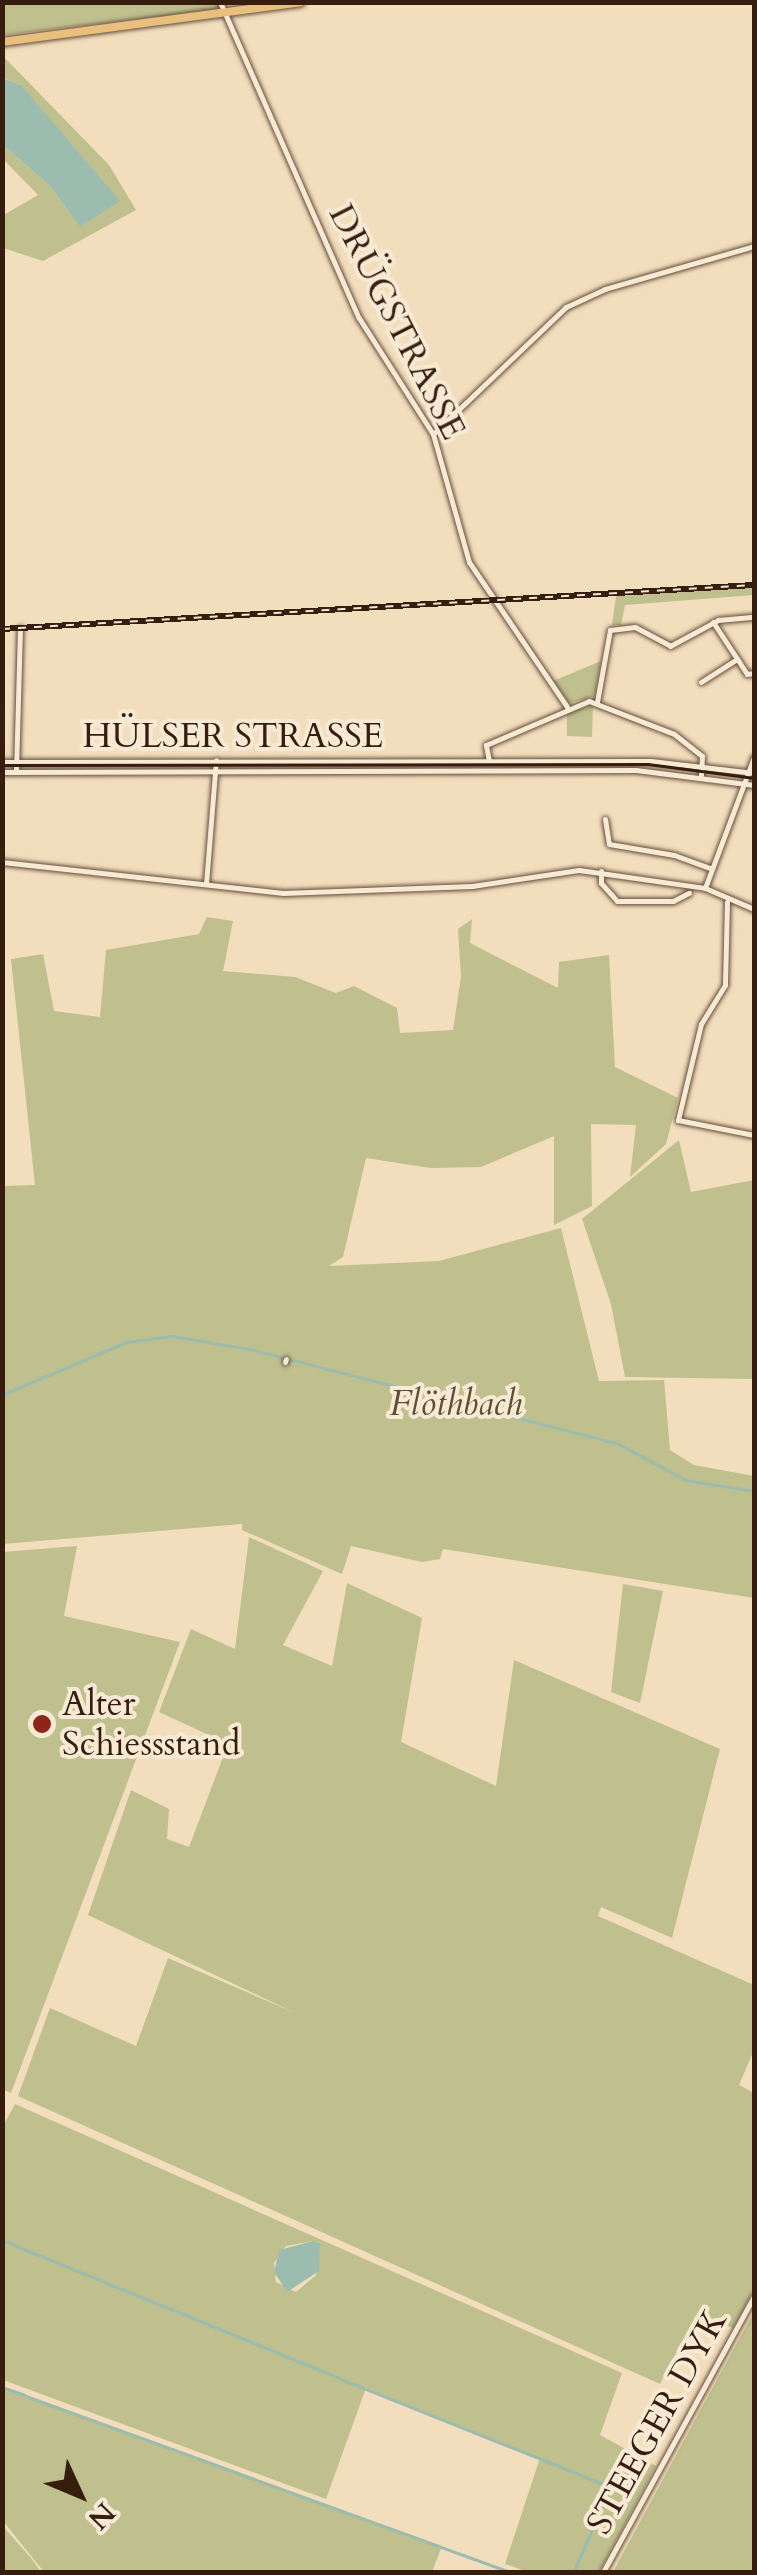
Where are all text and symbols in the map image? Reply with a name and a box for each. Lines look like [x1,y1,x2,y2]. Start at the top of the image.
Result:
street label: DRÜGSTRASSE [320,198,474,446]
street label: HÜLSER STRASSE [83,715,383,757]
park label: Flöthbach [390,1383,522,1425]
place label: Alter Schiessstand [62,1683,240,1765]
marker: Alter Schiessstand [31,1713,53,1735]
street label: STEEGER DYK [578,2303,736,2541]
north arrow [30,2445,130,2545]
text: N [79,2494,124,2538]

